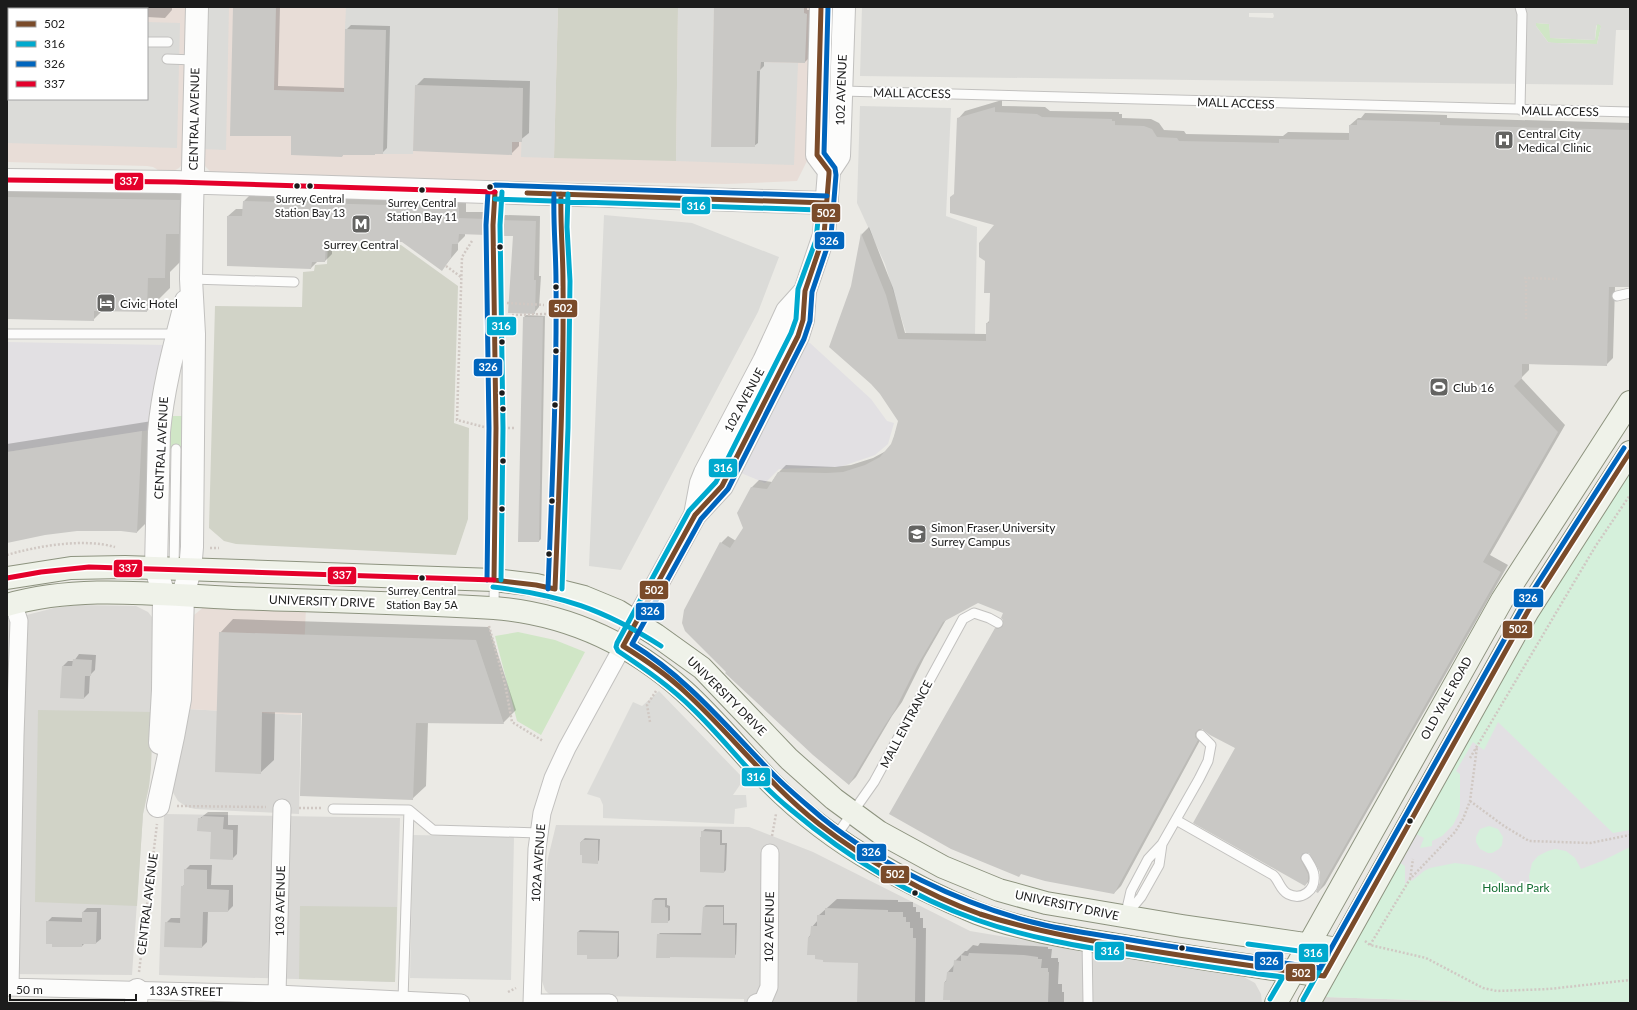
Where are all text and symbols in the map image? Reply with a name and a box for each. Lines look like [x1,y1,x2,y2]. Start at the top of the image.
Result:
legend [8,8,148,100]
text: 502 [44,16,65,31]
text: 316 [44,36,65,51]
street label: 102 AVENUE [832,54,850,126]
text: 326 [44,56,65,71]
street label: CENTRAL AVENUE [186,67,202,171]
text: 337 [44,76,65,91]
street label: MALL ACCESS [873,85,951,101]
street label: MALL ACCESS [1197,94,1275,112]
street label: MALL ACCESS [1521,103,1599,119]
place label: Central City Medical Clinic [1518,126,1592,155]
hospital icon: Central City Medical Clinic [1493,129,1515,151]
line badge: 337 [114,172,144,191]
text: 337 [119,174,139,187]
unlabelled marker [292,181,302,191]
marker: Surrey Central Station Bay 13 [305,181,315,191]
unlabelled marker [485,182,495,192]
marker: Surrey Central Station Bay 11 [417,185,427,195]
place label: Surrey Central Station Bay 13 [275,192,345,219]
place label: Surrey Central Station Bay 11 [387,196,457,223]
line badge: 316 [681,196,711,215]
text: 316 [686,199,706,212]
line badge: 502 [811,203,841,223]
text: 502 [816,206,836,219]
metro station icon: Surrey Central [350,213,372,235]
line badge: 326 [814,231,845,250]
text: 326 [819,234,839,247]
place label: Surrey Central [324,237,398,252]
unlabelled marker [495,242,505,252]
unlabelled marker [551,282,561,292]
hotel icon: Civic Hotel [95,292,117,314]
place label: Civic Hotel [120,296,178,311]
line badge: 502 [548,299,578,318]
text: 502 [553,301,573,314]
line badge: 316 [486,316,517,336]
text: 316 [491,319,511,332]
unlabelled marker [497,337,507,347]
unlabelled marker [551,346,561,356]
line badge: 326 [473,358,503,377]
text: 326 [478,360,498,373]
street label: 102 AVENUE [721,365,767,435]
sports icon: Club 16 [1428,376,1450,398]
place label: Club 16 [1453,380,1494,395]
unlabelled marker [497,388,507,398]
street label: CENTRAL AVENUE [151,396,171,500]
unlabelled marker [550,400,560,410]
unlabelled marker [498,404,508,414]
unlabelled marker [498,456,508,466]
line badge: 316 [708,458,738,478]
text: 316 [713,461,733,474]
unlabelled marker [547,496,557,506]
unlabelled marker [497,504,507,514]
place label: Simon Fraser University Surrey Campus [931,520,1056,549]
school or university icon: Simon Fraser University Surrey Campus [906,523,928,545]
unlabelled marker [544,549,554,559]
line badge: 337 [113,559,143,578]
text: 337 [118,561,138,574]
line badge: 337 [327,566,357,585]
text: 337 [332,568,352,581]
marker: Surrey Central Station Bay 5A [417,573,427,583]
line badge: 502 [639,580,669,600]
text: 502 [644,583,664,596]
place label: Surrey Central Station Bay 5A [386,584,458,611]
line badge: 326 [1513,588,1544,608]
text: 326 [1518,591,1538,604]
street label: UNIVERSITY DRIVE [269,592,375,610]
line badge: 326 [635,602,665,621]
text: 326 [640,604,660,617]
line badge: 502 [1502,620,1533,639]
text: 502 [1508,622,1528,635]
street label: UNIVERSITY DRIVE [684,653,770,739]
street label: OLD YALE ROAD [1417,654,1475,742]
street label: MALL ENTRANCE [877,677,935,770]
line badge: 316 [741,767,771,787]
text: 316 [746,770,766,783]
unlabelled marker [1405,816,1415,826]
street label: 102A AVENUE [528,823,548,903]
line badge: 326 [856,843,887,862]
text: 326 [861,845,881,858]
street label: CENTRAL AVENUE [133,852,161,956]
street label: 103 AVENUE [272,865,288,937]
line badge: 502 [880,865,910,884]
text: 502 [885,867,905,880]
park label: Holland Park [1482,880,1551,895]
street label: UNIVERSITY DRIVE [1014,887,1120,923]
unlabelled marker [910,888,920,898]
street label: 102 AVENUE [761,891,777,963]
line badge: 316 [1094,941,1125,961]
unlabelled marker [1177,943,1187,953]
line badge: 316 [1298,943,1329,963]
text: 316 [1100,944,1120,957]
text: 316 [1303,946,1323,959]
line badge: 326 [1254,951,1284,971]
text: 326 [1259,954,1279,967]
line badge: 502 [1285,963,1316,982]
text: 502 [1291,966,1311,979]
scale bar [10,976,136,1002]
text: 50 m [16,982,43,997]
street label: 133A STREET [149,983,223,999]

